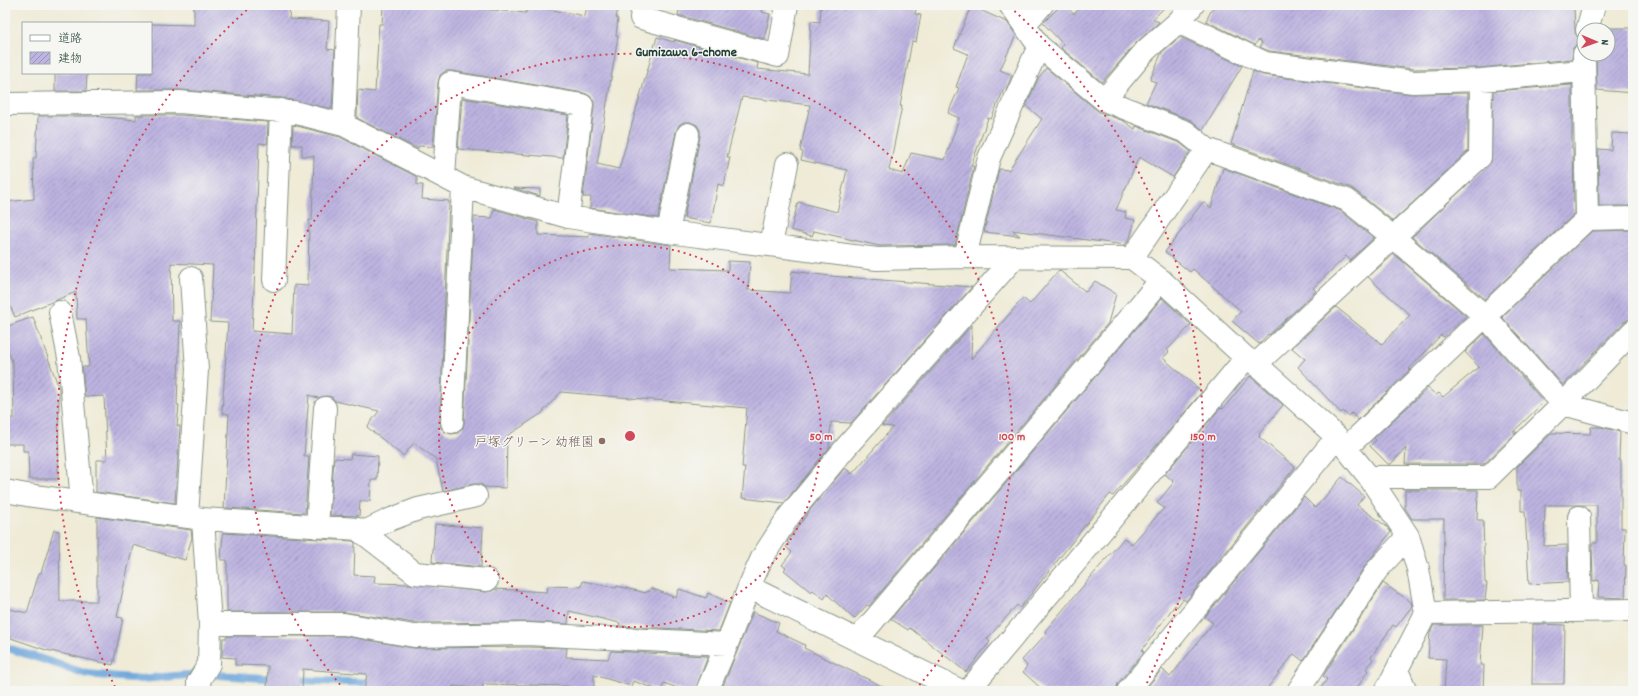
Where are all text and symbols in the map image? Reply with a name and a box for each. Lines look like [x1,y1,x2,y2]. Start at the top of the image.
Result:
legend [22,22,152,74]
north arrow [1576,22,1616,62]
text: 道路 [58,31,82,48]
text: N [1596,39,1612,46]
district label: Gumizawa 6-chome [635,43,737,63]
text: 建物 [58,51,82,68]
centre of rings [623,429,637,443]
text: 50 m [809,429,833,446]
text: 100 m [999,429,1025,446]
text: 150 m [1190,429,1216,446]
place label: 戸塚グリーン 幼稚園 [475,434,594,453]
marker: 戸塚グリーン 幼稚園 [597,436,607,446]

